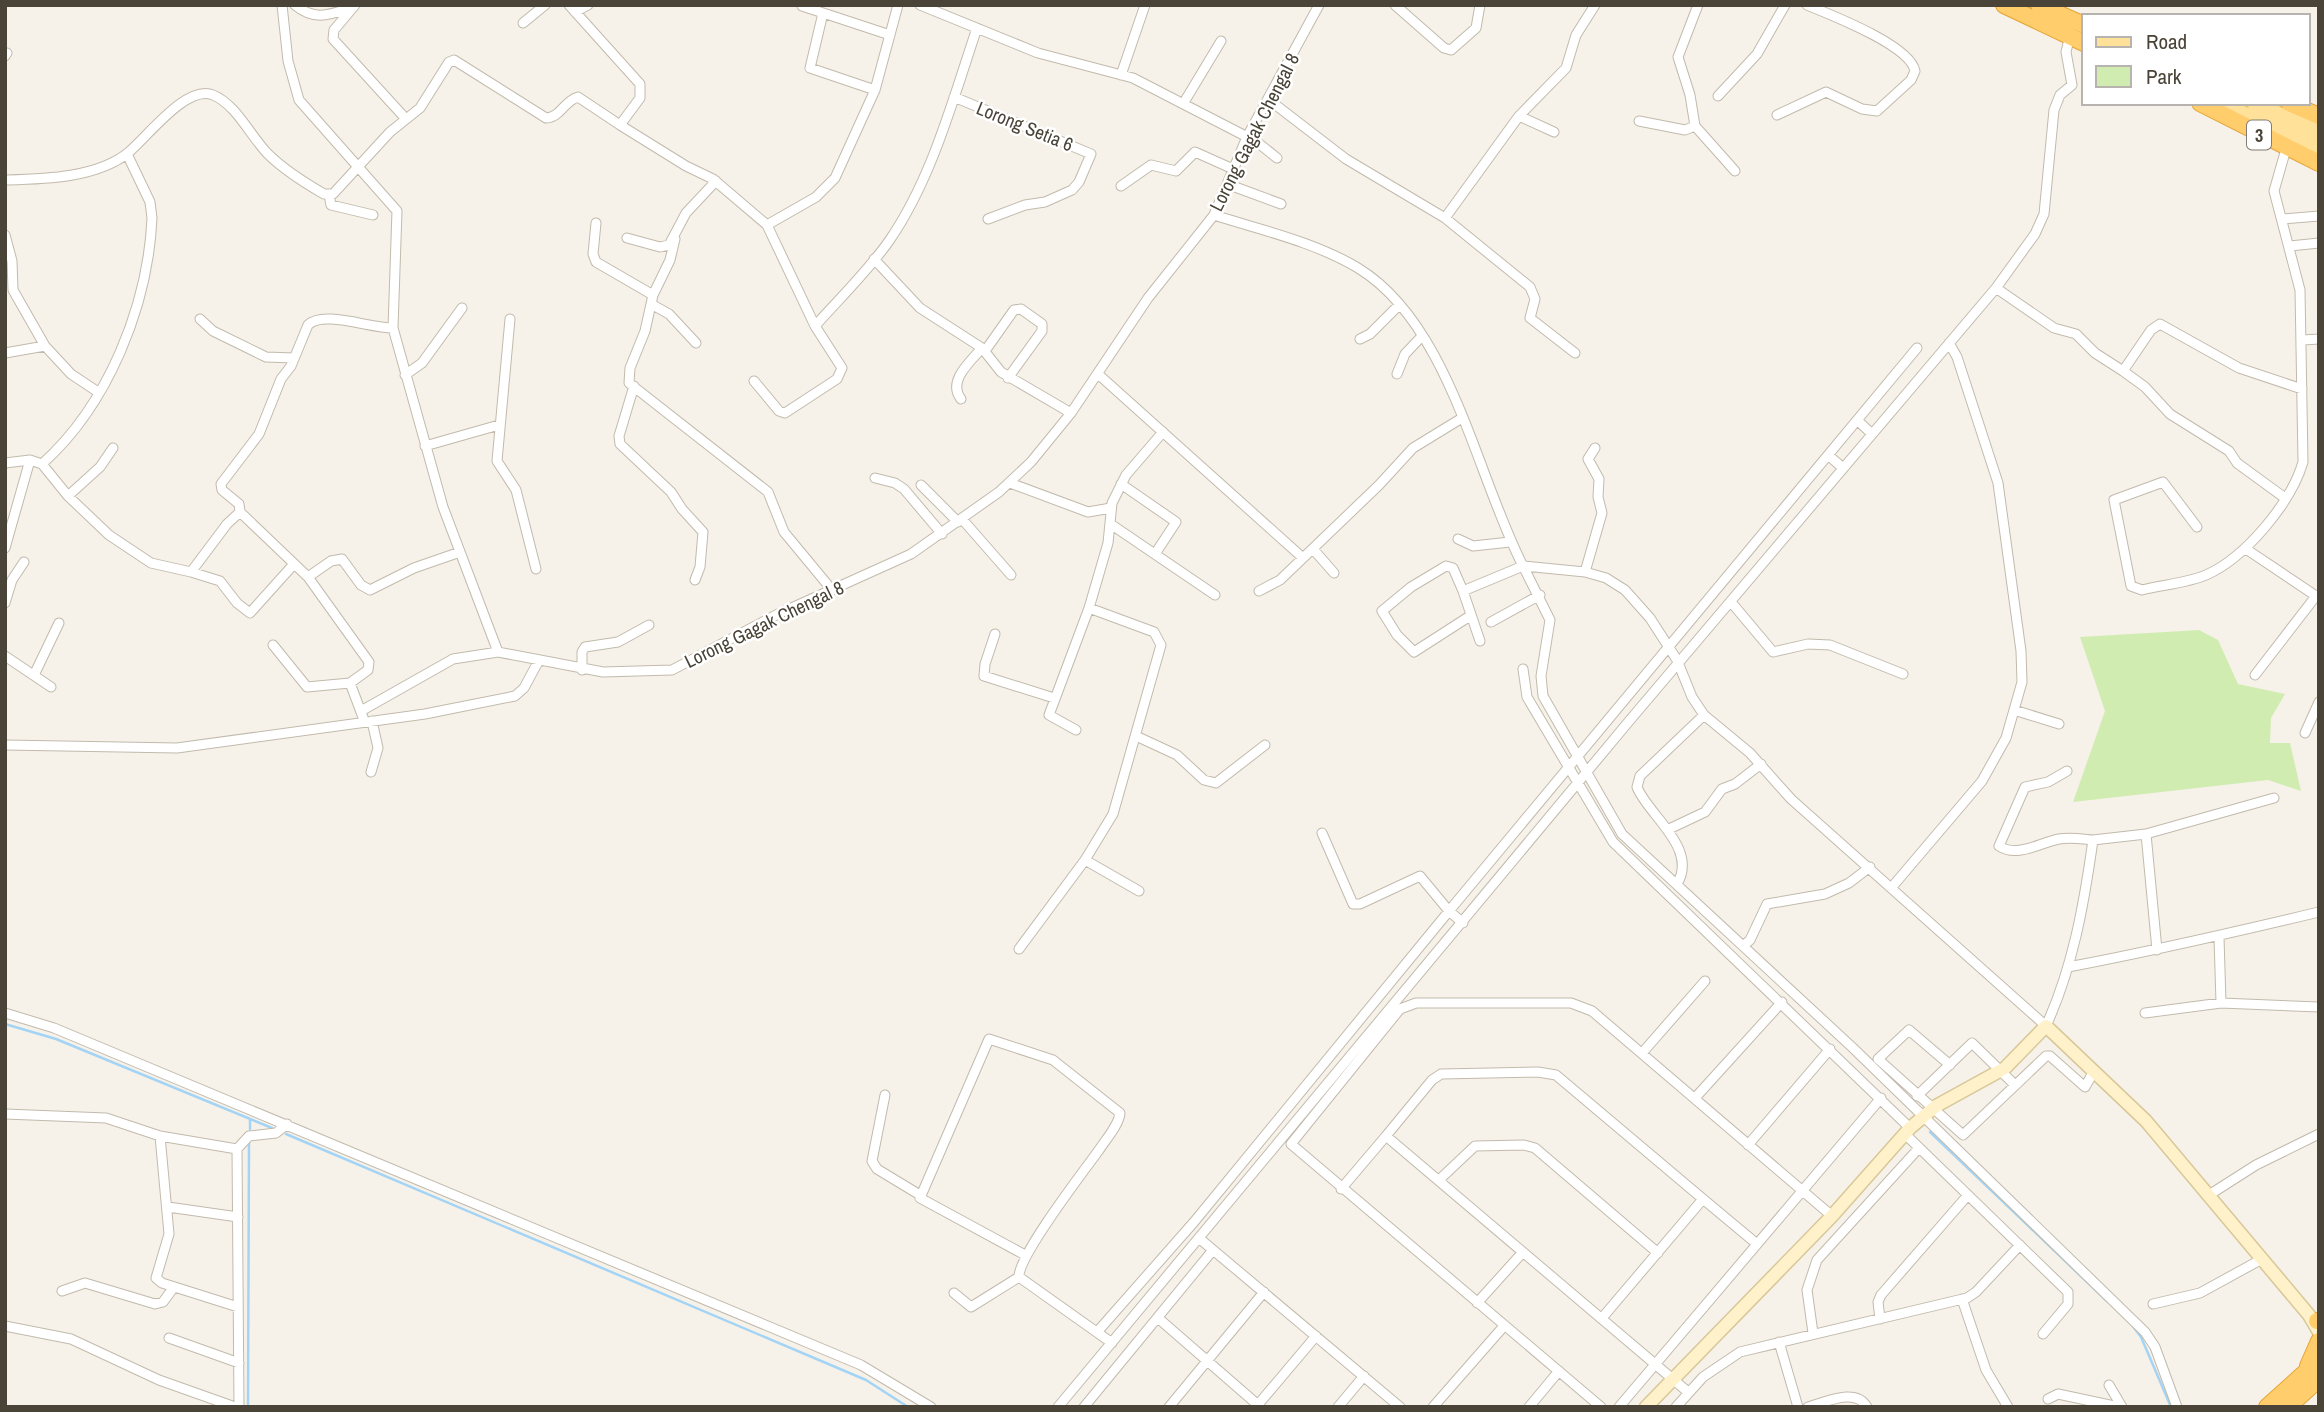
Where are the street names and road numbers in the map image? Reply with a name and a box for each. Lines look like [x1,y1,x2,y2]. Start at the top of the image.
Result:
street label: Lorong Gagak Chengal 8 [1203,49,1305,215]
street label: Lorong Setia 6 [973,95,1077,157]
road number: 3 [2247,120,2271,150]
street label: Lorong Gagak Chengal 8 [680,574,848,674]

